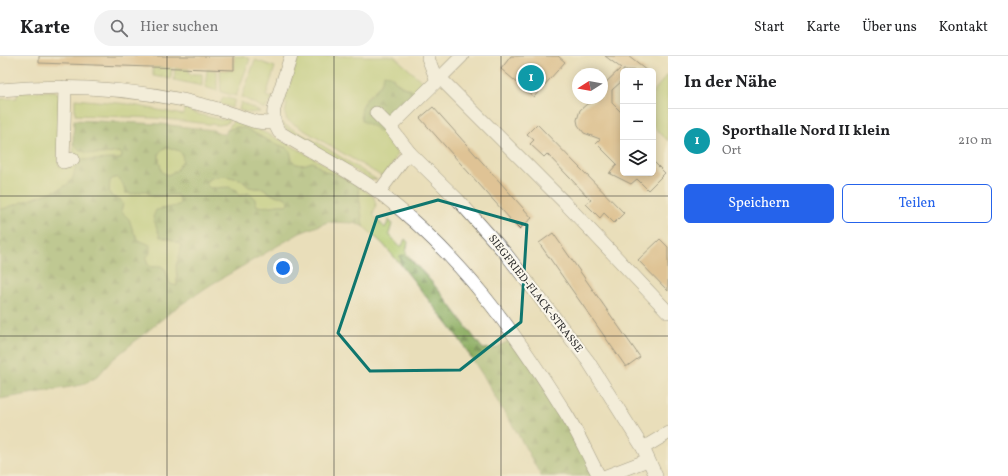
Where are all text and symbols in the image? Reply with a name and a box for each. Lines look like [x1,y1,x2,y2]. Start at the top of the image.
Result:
search box [94,10,374,46]
text: Karte [20,15,70,41]
icon: search [108,17,130,39]
text: Hier suchen [140,17,218,38]
text: Start [754,18,784,37]
text: Karte [806,18,840,37]
text: Über uns [862,18,917,37]
text: Kontakt [939,18,988,37]
pin: 1 [518,63,544,93]
north arrow [572,68,608,104]
map controls [620,68,656,176]
button: + [620,68,656,104]
text: In der Nähe [684,71,777,94]
button: − [620,104,656,140]
text: Sporthalle Nord II klein [722,121,890,142]
text: 1 [694,132,700,150]
text: 210 m [958,132,992,150]
button: layers [620,140,656,176]
text: Ort [722,142,742,160]
button: Speichern [684,184,834,223]
button: Teilen [842,184,992,223]
street label: SIEGFRIED-FLACK-STRASSE [484,232,586,356]
your location [273,258,293,278]

